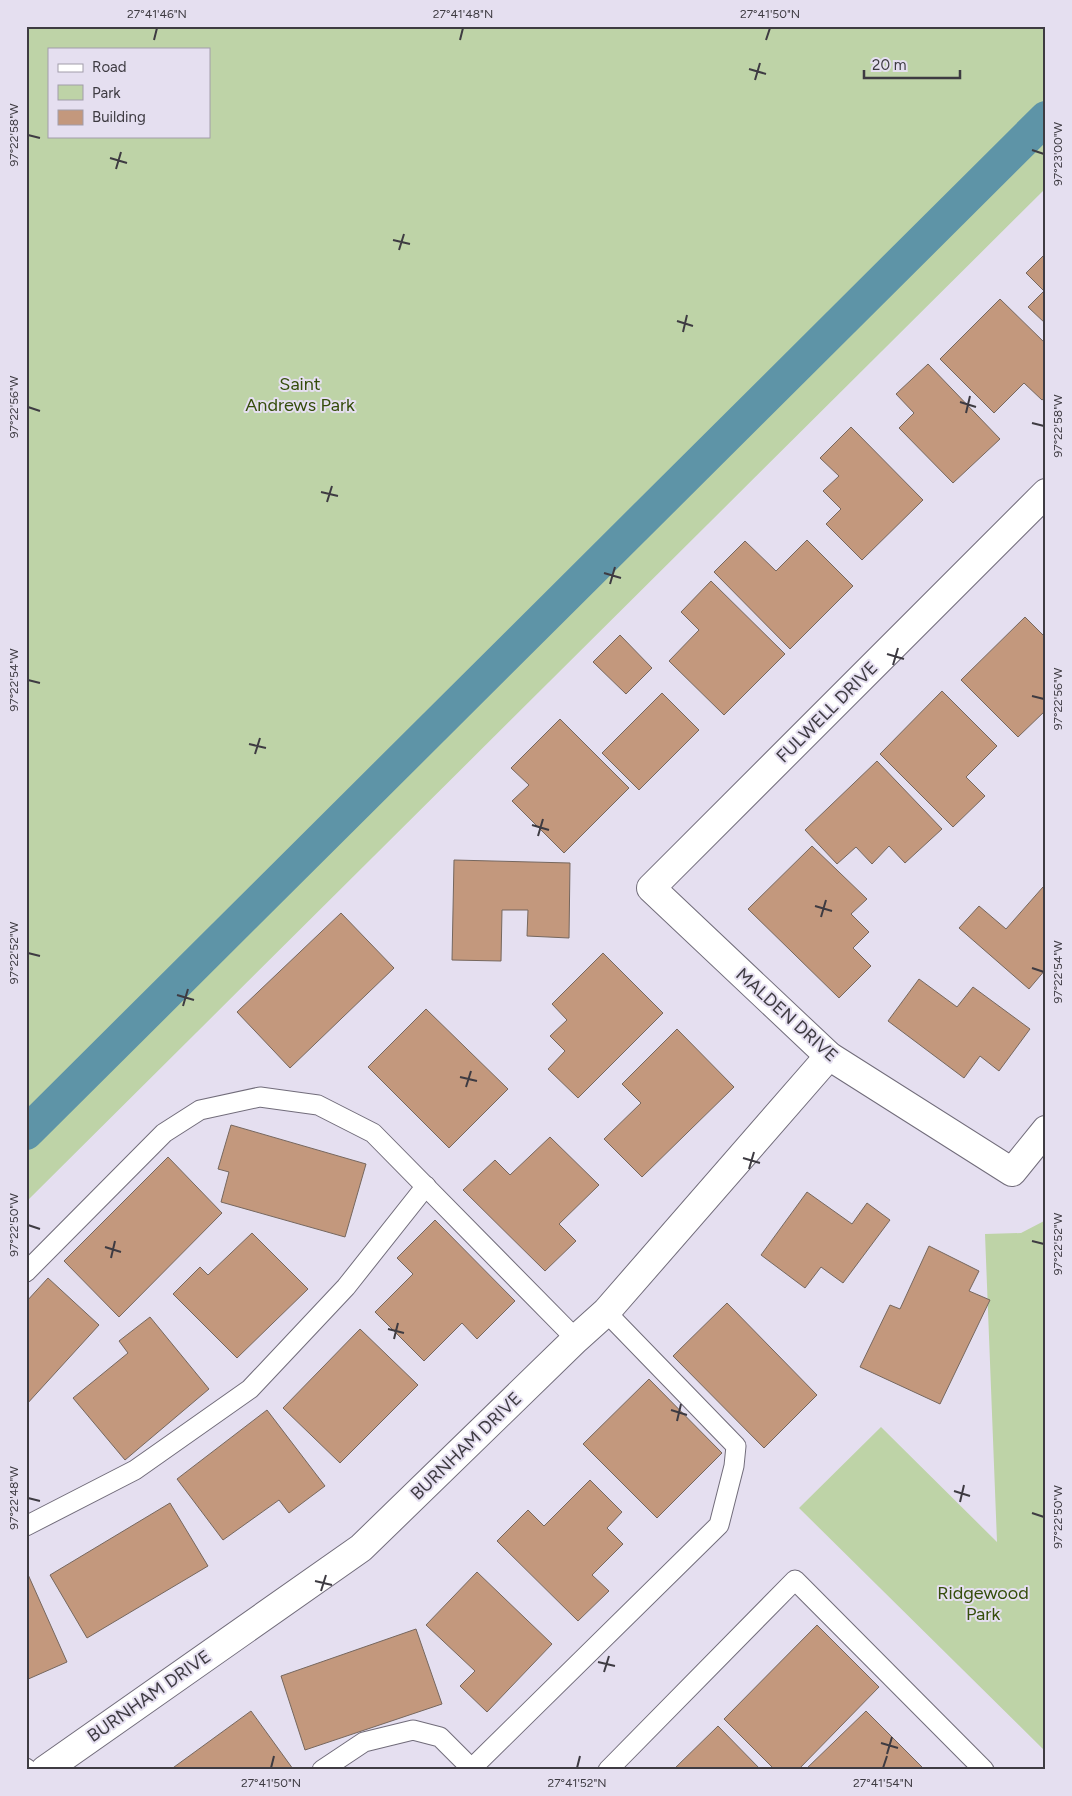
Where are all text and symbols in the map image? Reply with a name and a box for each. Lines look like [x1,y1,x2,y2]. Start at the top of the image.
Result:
text: 27°41'46"N [127,7,187,21]
text: 27°41'48"N [433,7,493,21]
text: 27°41'50"N [740,7,800,21]
legend [48,48,210,138]
scale bar [864,48,961,80]
text: 20 m [872,56,906,74]
text: Road [92,58,127,76]
text: Park [92,84,121,102]
text: 97°22'58"W [7,103,21,167]
text: Building [92,108,146,126]
text: 97°23'00"W [1051,121,1065,186]
park label: Saint Andrews Park [245,373,355,416]
text: 97°22'56"W [7,375,21,438]
text: 97°22'58"W [1051,394,1065,458]
text: 97°22'54"W [7,648,21,712]
street label: FULWELL DRIVE [772,657,882,767]
text: 97°22'56"W [1051,667,1065,730]
text: 97°22'52"W [7,921,21,984]
text: 97°22'54"W [1051,940,1065,1004]
street label: MALDEN DRIVE [731,963,843,1067]
text: 97°22'50"W [7,1193,21,1257]
text: 97°22'52"W [1051,1212,1065,1275]
street label: BURNHAM DRIVE [406,1387,526,1505]
text: 97°22'48"W [7,1466,21,1530]
text: 97°22'50"W [1051,1485,1065,1549]
park label: Ridgewood Park [937,1582,1029,1625]
street label: BURNHAM DRIVE [83,1645,215,1747]
text: 27°41'50"N [241,1776,301,1790]
text: 27°41'52"N [547,1776,607,1790]
text: 27°41'54"N [853,1776,913,1790]

